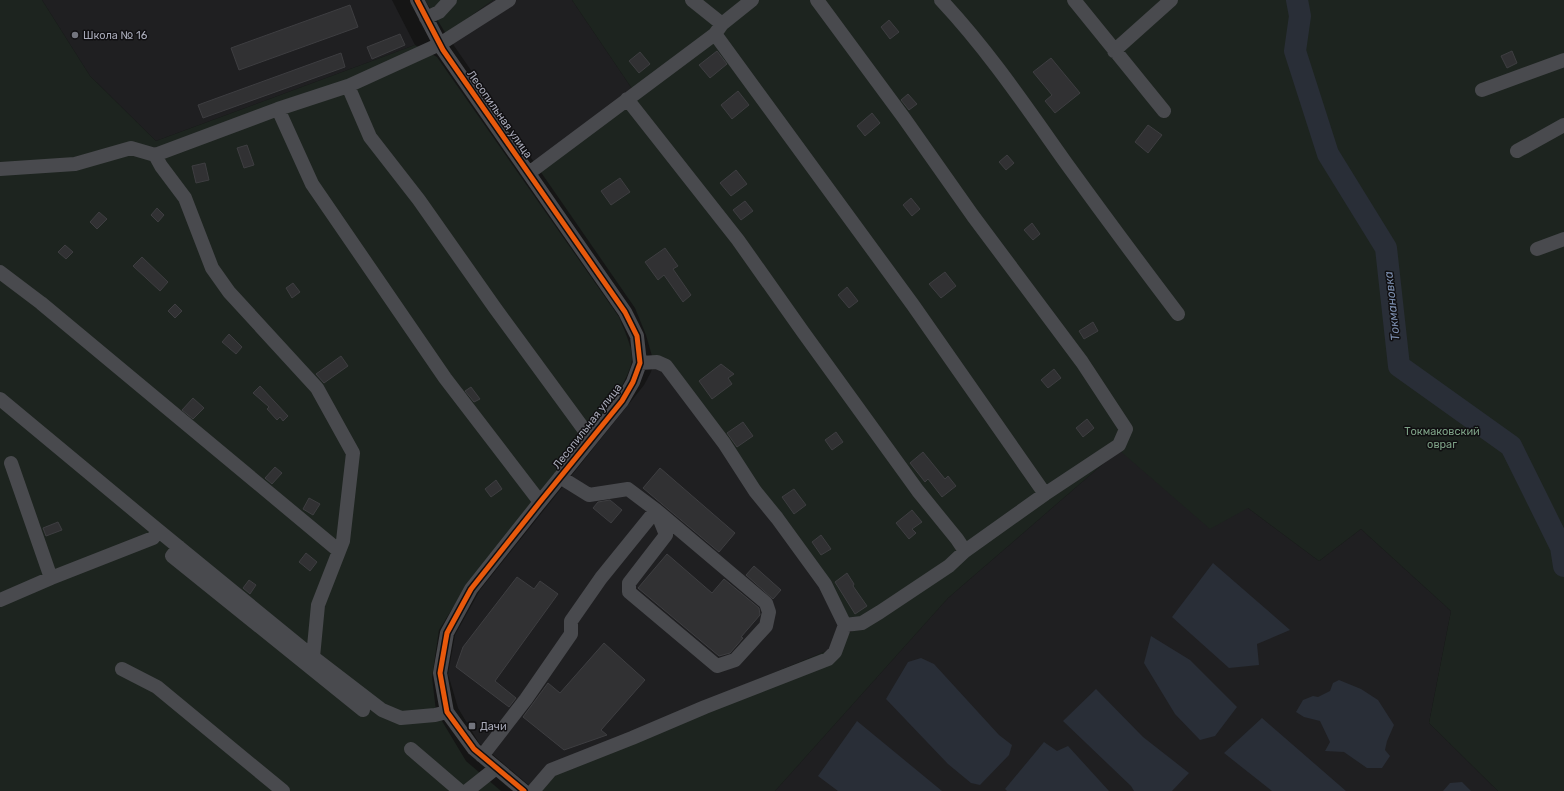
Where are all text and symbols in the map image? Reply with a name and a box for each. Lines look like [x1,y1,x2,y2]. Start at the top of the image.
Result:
place label: Школа № 16 [83,29,148,42]
marker: Школа № 16 [70,30,80,40]
street label: Лесопильная улица [464,68,535,161]
water label: Токмановка [1381,271,1403,341]
street label: Лесопильная улица [550,381,625,471]
park label: Токмаковский овраг [1404,425,1480,451]
place label: Дачи [480,720,507,733]
marker: Дачи [467,721,477,731]

